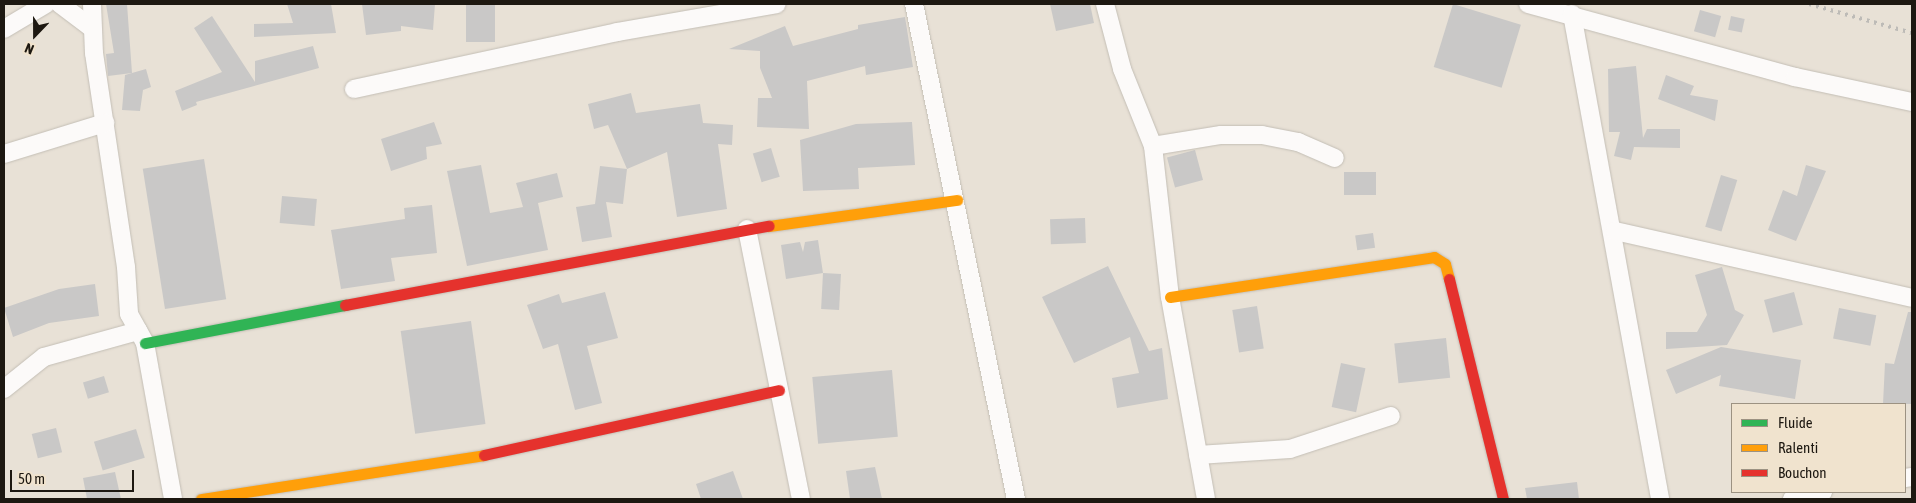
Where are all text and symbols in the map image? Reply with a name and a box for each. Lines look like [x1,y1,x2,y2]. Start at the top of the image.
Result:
north arrow [10,10,60,60]
text: N [23,40,36,58]
legend [1731,403,1906,493]
text: Fluide [1778,414,1813,431]
text: Ralenti [1778,439,1818,456]
scale bar [12,460,136,492]
text: Bouchon [1778,464,1827,481]
text: 50 m [18,470,45,487]

